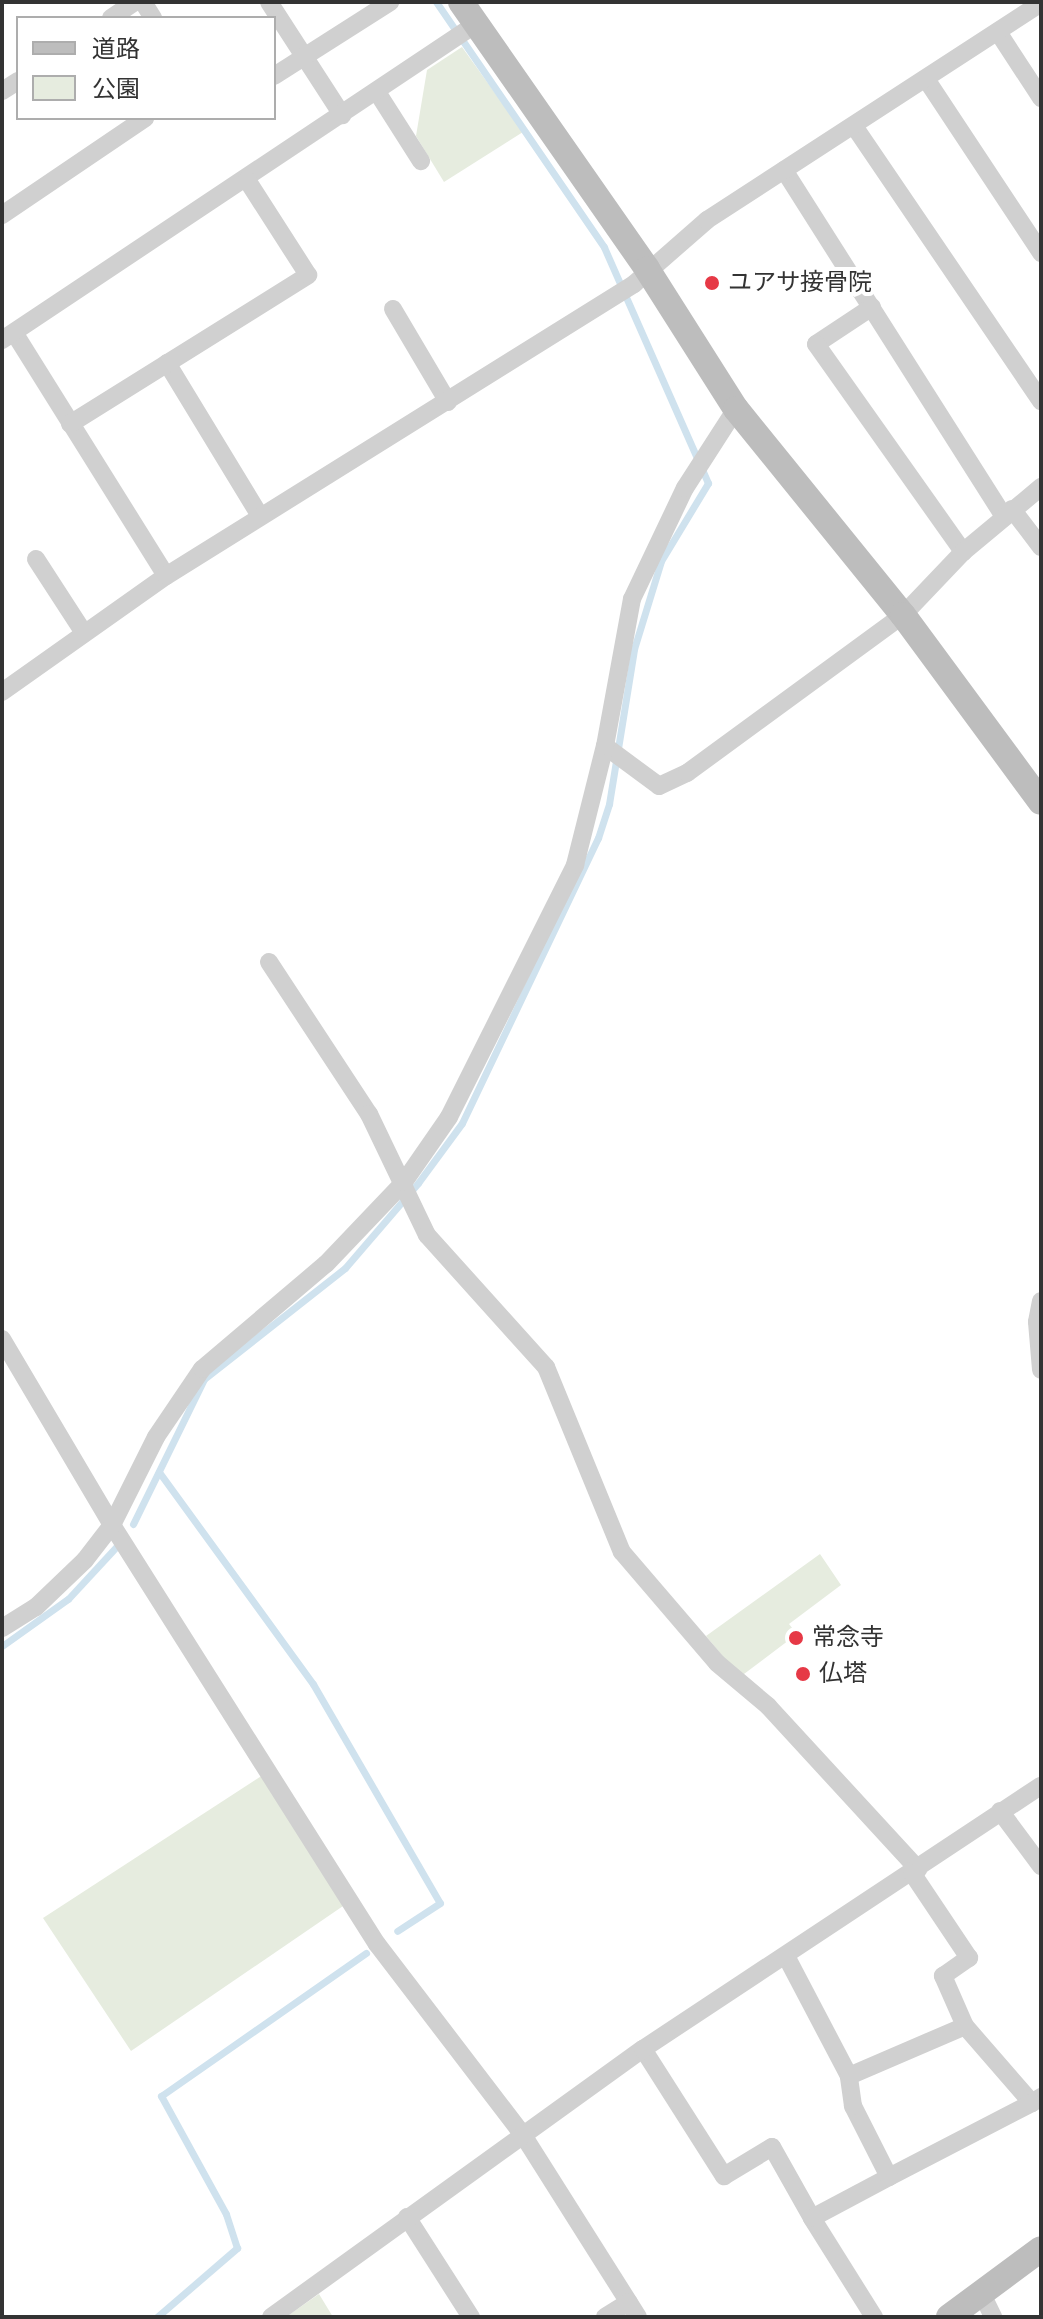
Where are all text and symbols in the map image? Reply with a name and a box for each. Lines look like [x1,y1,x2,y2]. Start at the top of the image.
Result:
legend [16,16,276,120]
text: 道路 [92,32,140,67]
text: 公園 [92,72,140,107]
place label: ユアサ接骨院 [728,269,872,297]
marker: ユアサ接骨院 [703,274,721,292]
place label: 常念寺 [812,1624,884,1652]
marker: 常念寺 [787,1629,805,1647]
place label: 仏塔 [819,1660,867,1688]
marker: 仏塔 [794,1665,812,1683]

